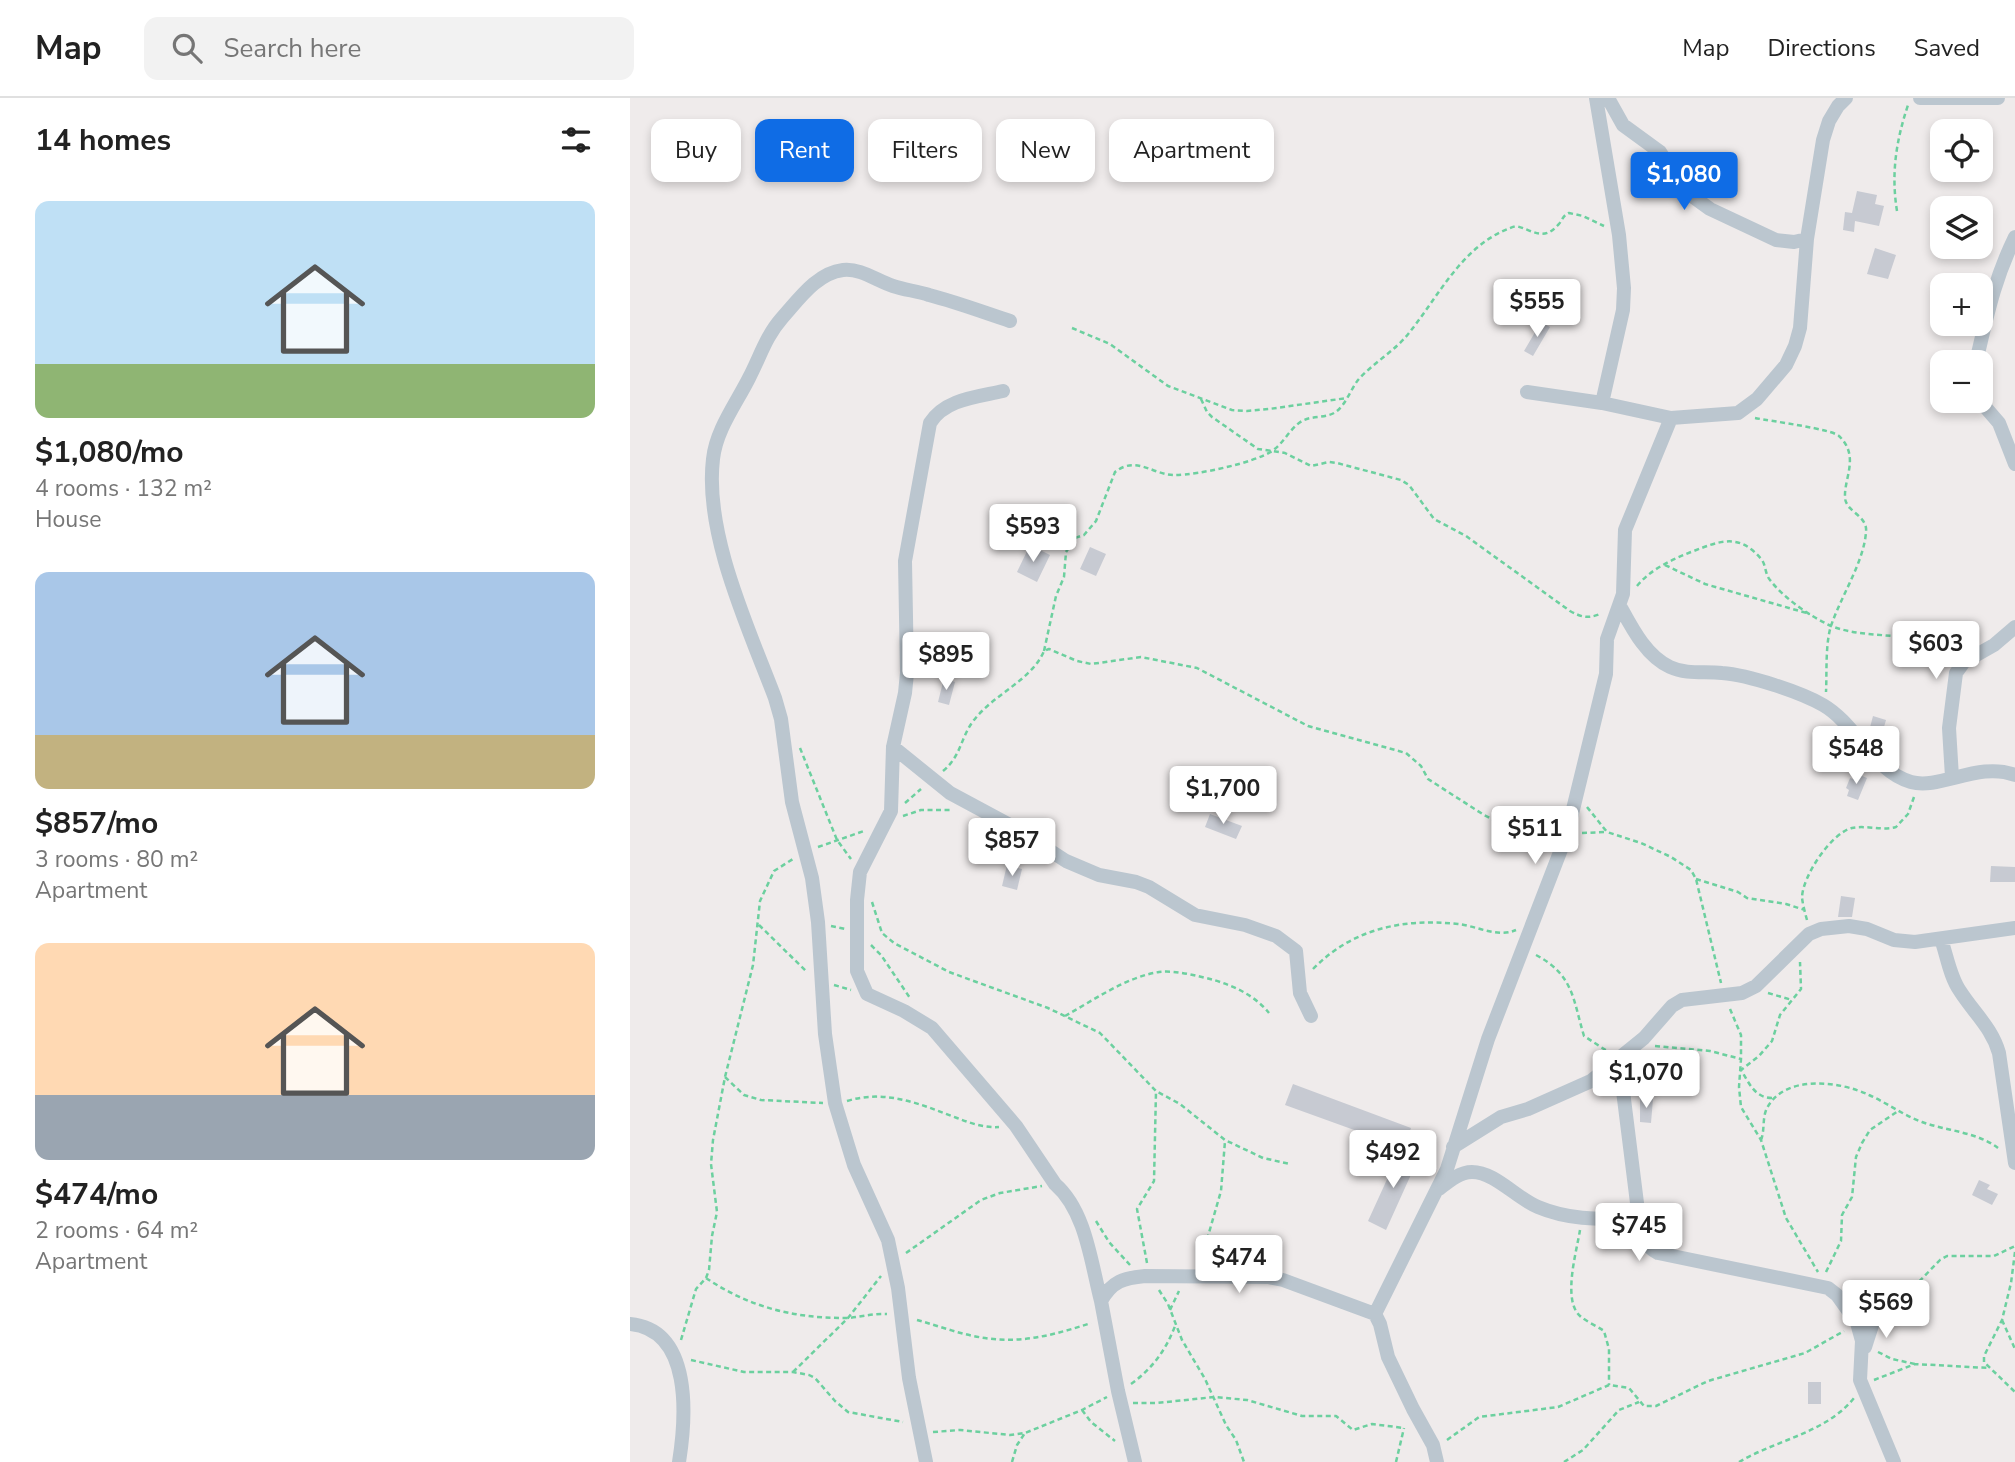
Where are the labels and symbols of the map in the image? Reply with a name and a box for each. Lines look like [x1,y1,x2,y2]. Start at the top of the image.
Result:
pin: $1,080 [1627,152,1741,212]
pin: $555 [1496,280,1578,339]
pin: $593 [992,504,1074,564]
pin: $603 [1895,622,1977,681]
pin: $895 [905,632,987,692]
pin: $548 [1815,726,1897,786]
pin: $1,700 [1166,766,1280,826]
pin: $511 [1494,806,1576,866]
pin: $857 [971,818,1053,878]
pin: $1,070 [1589,1051,1703,1110]
pin: $492 [1352,1130,1434,1190]
pin: $745 [1598,1204,1680,1263]
pin: $474 [1198,1236,1280,1295]
pin: $569 [1845,1280,1927,1340]

